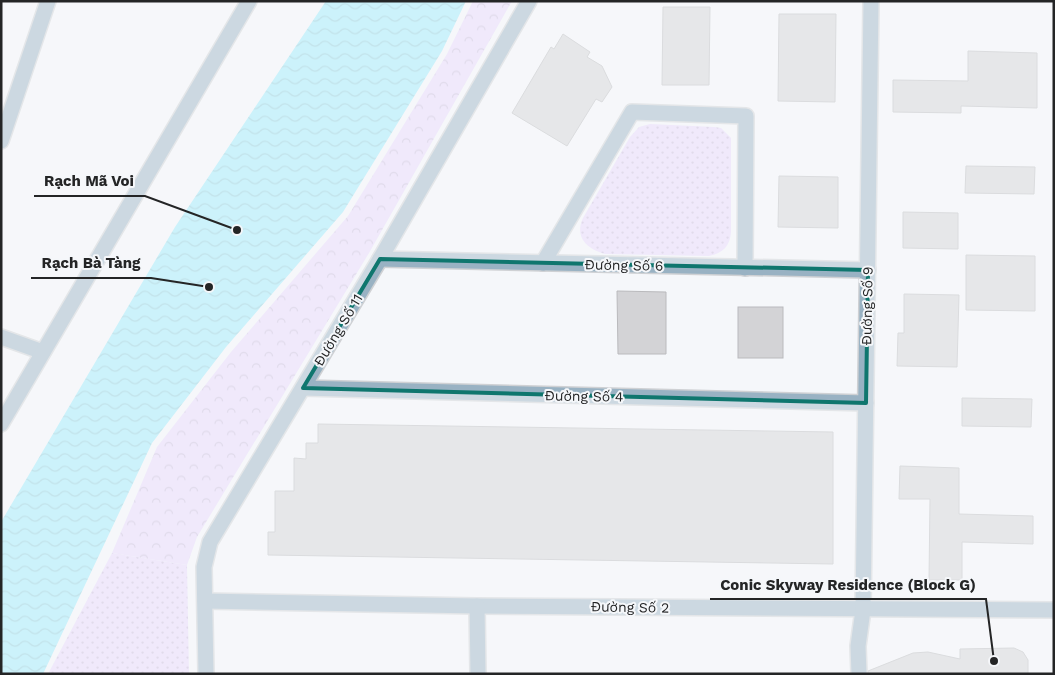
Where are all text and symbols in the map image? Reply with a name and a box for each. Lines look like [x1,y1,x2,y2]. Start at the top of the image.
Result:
callout: Rạch Mã Voi [34,166,145,196]
text: Rạch Mã Voi [44,172,134,190]
callout: Rạch Bà Tàng [31,248,151,278]
text: Rạch Bà Tàng [42,254,141,272]
street label: Đường Số 6 [584,256,664,274]
street label: Đường Số 9 [858,266,876,346]
street label: Đường Số 11 [310,291,366,369]
street label: Đường Số 4 [544,387,624,405]
callout: Conic Skyway Residence (Block G) [710,569,986,599]
text: Conic Skyway Residence (Block G) [720,576,976,594]
street label: Đường Số 2 [591,598,669,616]

